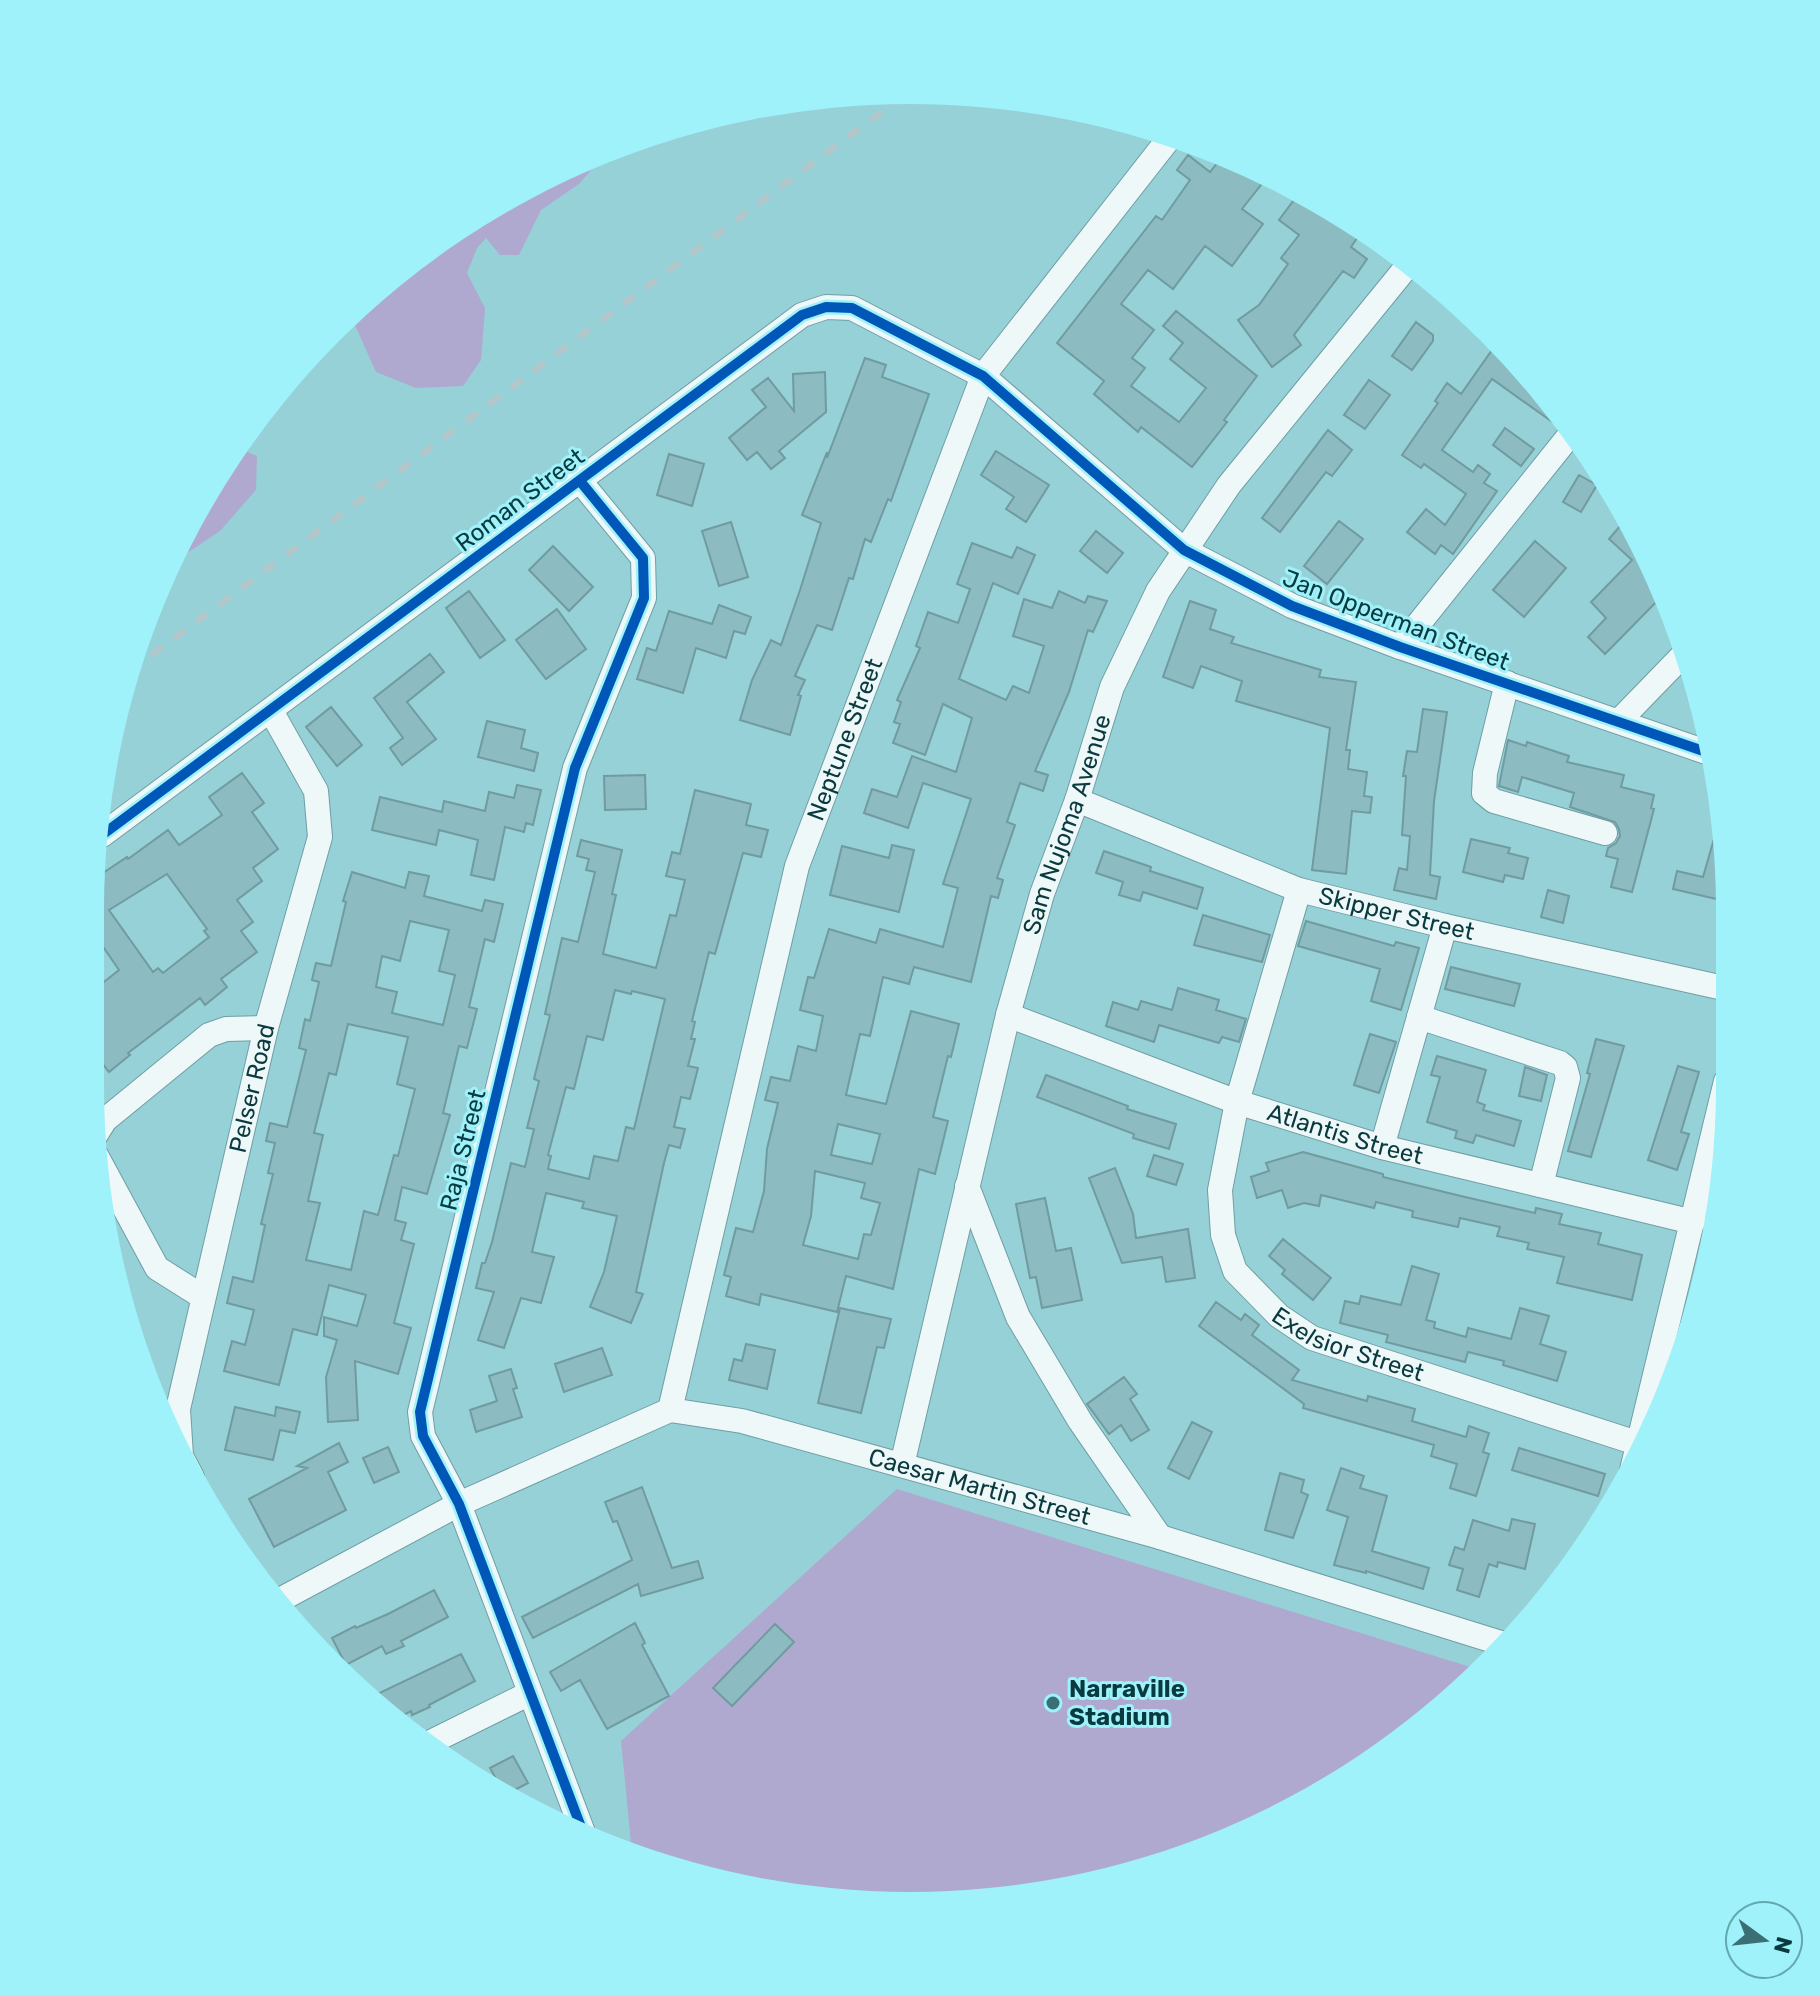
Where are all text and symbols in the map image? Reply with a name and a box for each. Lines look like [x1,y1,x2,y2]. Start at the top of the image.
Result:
street label: Roman Street [450,443,590,557]
street label: Jan Opperman Street [1279,564,1513,676]
street label: Neptune Street [802,654,889,825]
street label: Sam Nujoma Avenue [1017,711,1117,938]
street label: Skipper Street [1316,881,1477,946]
street label: Pelser Road [224,1021,281,1156]
street label: Raja Street [434,1087,492,1213]
street label: Atlantis Street [1264,1098,1426,1170]
street label: Exelsior Street [1267,1301,1428,1387]
street label: Caesar Martin Street [865,1443,1094,1531]
place label: Narraville Stadium [1069,1675,1185,1731]
marker: Narraville Stadium [1044,1694,1062,1712]
north arrow [1724,1900,1804,1980]
text: N [1768,1934,1798,1956]

